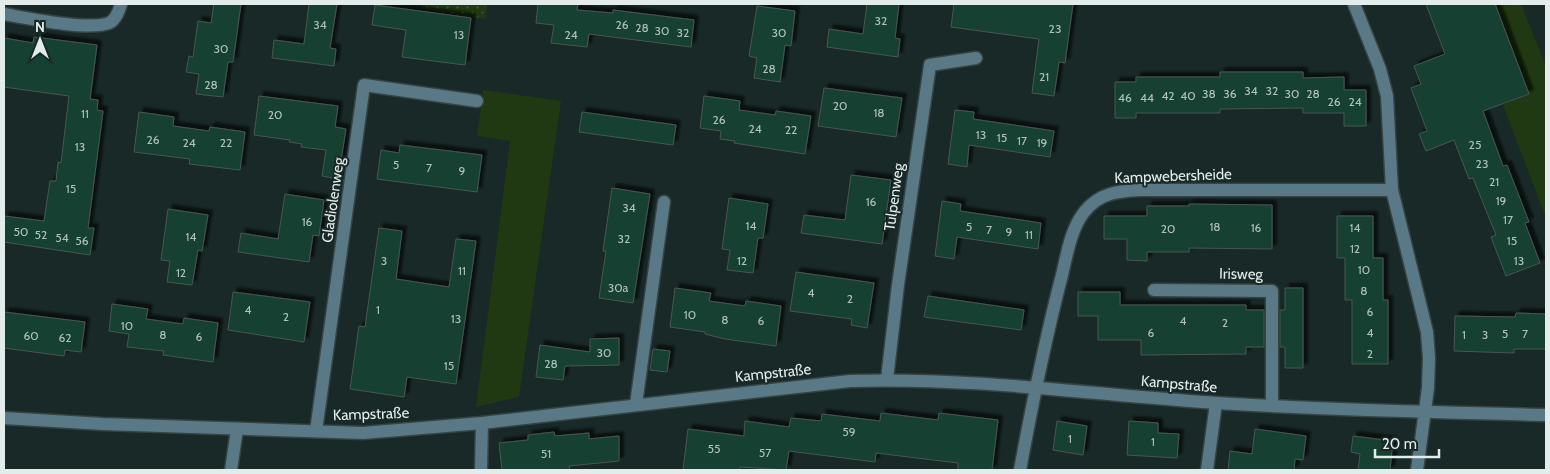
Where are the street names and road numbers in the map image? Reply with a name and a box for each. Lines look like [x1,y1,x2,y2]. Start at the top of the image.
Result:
street label: Gladiolenweg [318,156,348,244]
street label: Tulpenweg [880,161,908,232]
street label: Kampwebersheide [1114,165,1232,187]
street label: Irisweg [1219,265,1264,283]
street label: Kampstraße [734,360,812,386]
street label: Kampstraße [1140,372,1218,396]
street label: Kampstraße [332,404,410,424]

